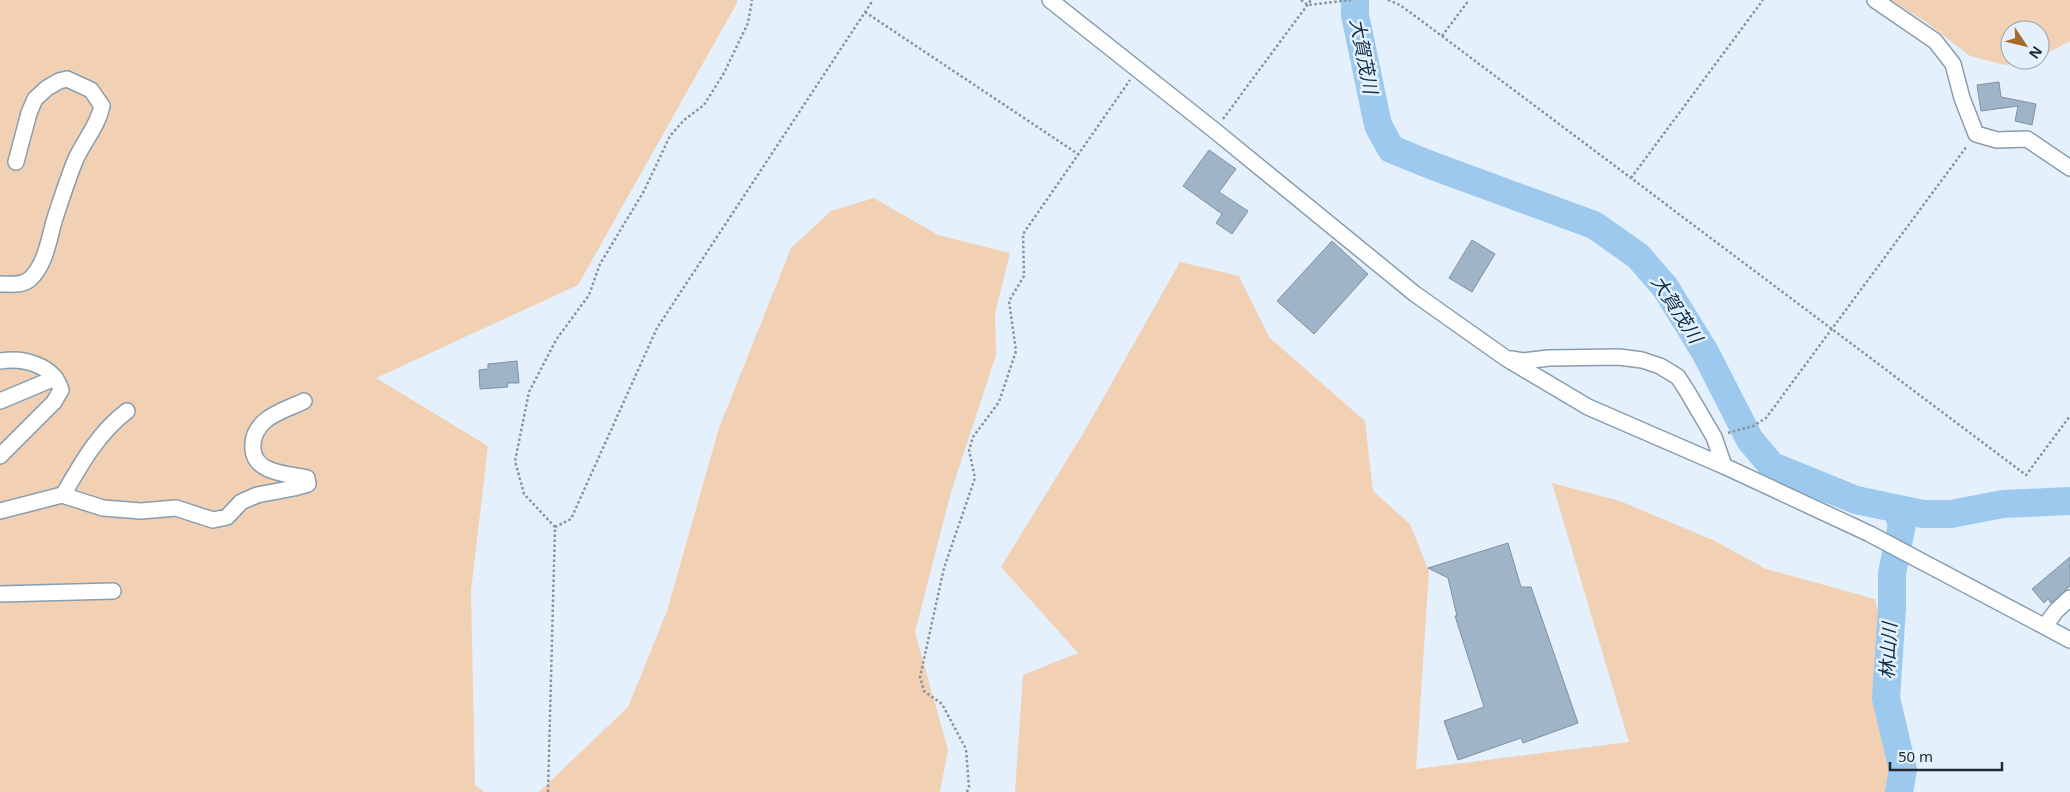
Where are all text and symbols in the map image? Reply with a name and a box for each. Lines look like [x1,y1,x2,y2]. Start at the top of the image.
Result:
water label: 大賀茂川 [1344,16,1384,98]
north arrow [2000,20,2050,70]
text: N [2025,43,2047,63]
water label: 大賀茂川 [1645,270,1710,350]
water label: 林山川 [1874,620,1903,680]
scale bar [1890,740,2002,772]
text: 50 m [1898,746,1933,766]

